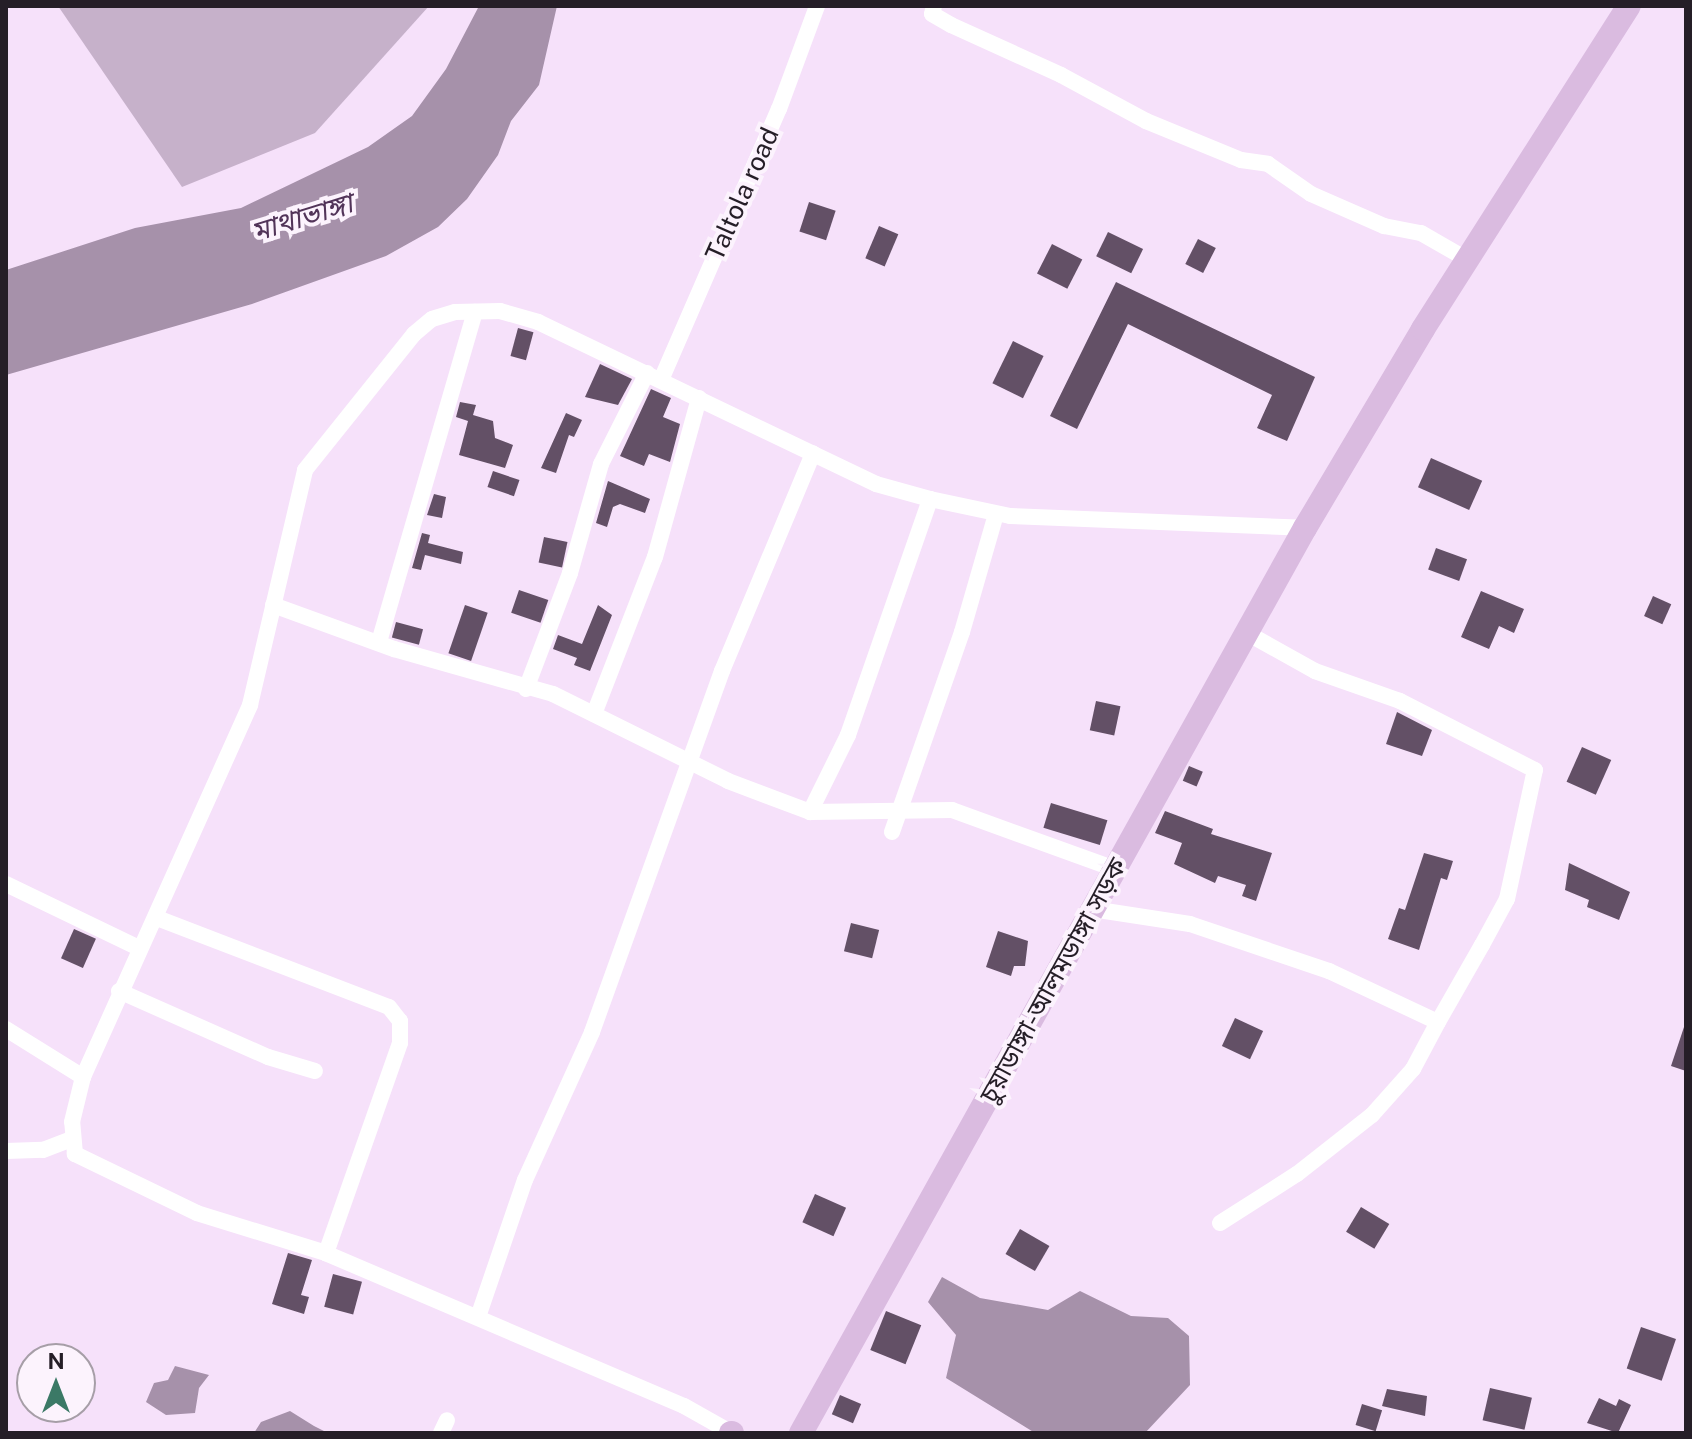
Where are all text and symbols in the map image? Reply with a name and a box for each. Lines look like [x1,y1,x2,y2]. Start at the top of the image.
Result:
street label: Taltola road [699,123,785,265]
water label: মাথাভাঙ্গা [247,186,357,248]
street label: চুয়াডাঙ্গা-আলমডাঙ্গা সড়ক [973,852,1133,1108]
north arrow [16,1343,96,1423]
text: N [47,1348,65,1374]

